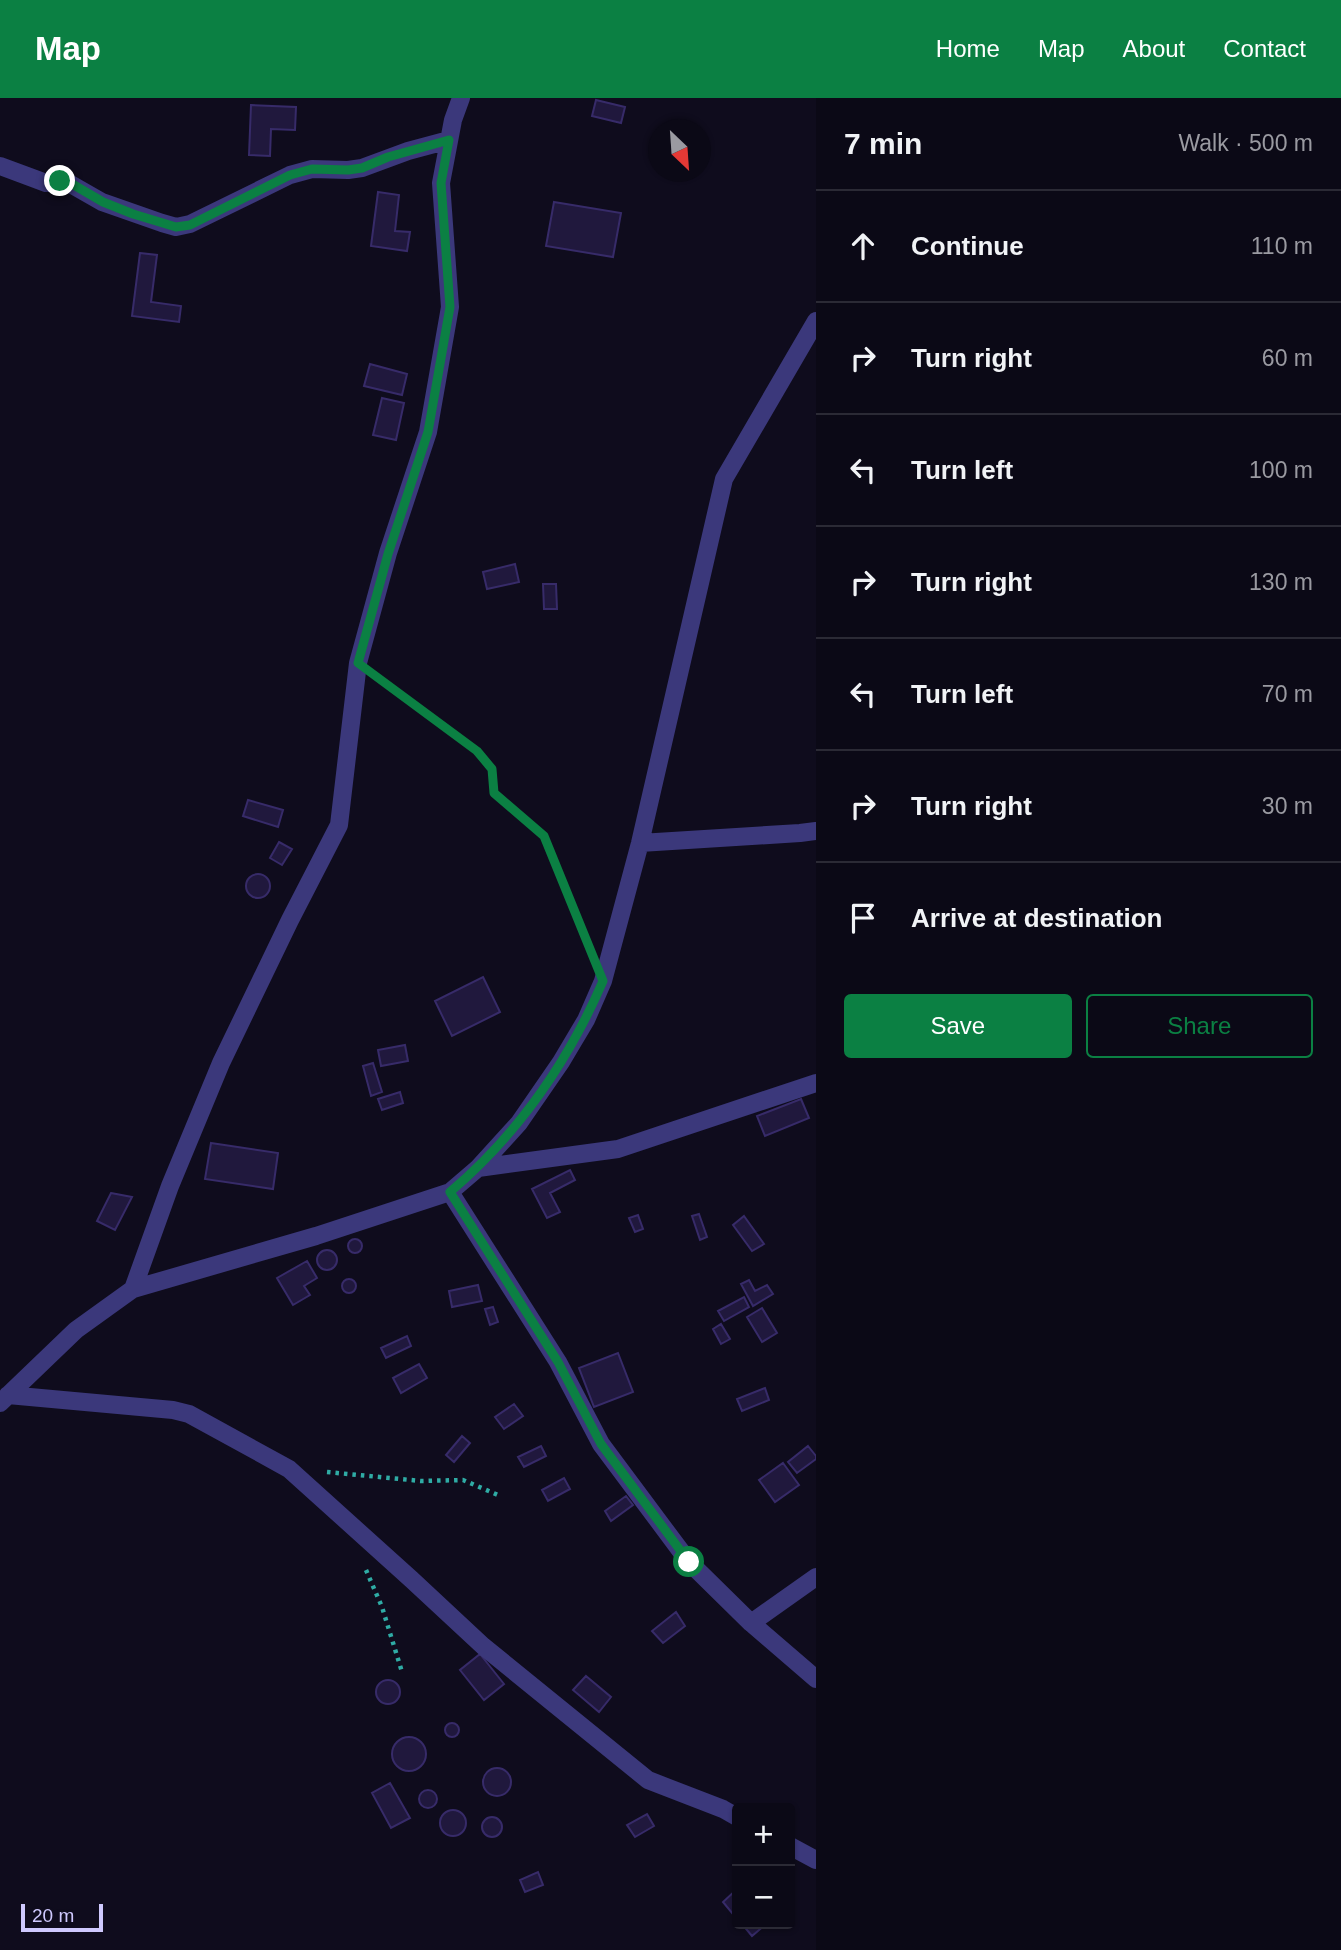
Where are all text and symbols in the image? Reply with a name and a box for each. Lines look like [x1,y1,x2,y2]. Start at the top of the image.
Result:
text: Map [35,30,101,67]
text: Home [936,35,1000,62]
text: Map [1038,35,1085,62]
text: About [1123,35,1185,62]
text: Contact [1223,35,1306,62]
north arrow [648,119,711,182]
text: 7 min [844,127,922,160]
text: Walk · 500 m [1178,130,1313,156]
route end [44,165,75,196]
icon: ahead [844,227,882,265]
text: Continue [911,231,1024,261]
text: 110 m [1251,233,1313,259]
icon: right [844,339,882,377]
text: Turn right [911,343,1032,373]
text: 60 m [1262,345,1313,371]
icon: left [844,451,882,489]
text: Turn left [911,455,1013,485]
text: 100 m [1249,457,1313,483]
icon: right [844,563,882,601]
text: Turn right [911,567,1032,597]
text: 130 m [1249,569,1313,595]
icon: left [844,675,882,713]
text: Turn left [911,679,1013,709]
text: 70 m [1262,681,1313,707]
icon: right [844,787,882,825]
text: Turn right [911,791,1032,821]
text: 30 m [1262,793,1313,819]
icon: arrive [844,899,882,937]
text: Arrive at destination [911,903,1162,933]
button: Save [844,994,1072,1058]
button: Share [1086,994,1313,1058]
route start [673,1546,704,1577]
map controls [732,1803,795,1929]
button: + [732,1803,795,1866]
button: − [732,1866,795,1929]
scale bar [21,1901,103,1933]
text: 20 m [32,1905,74,1926]

